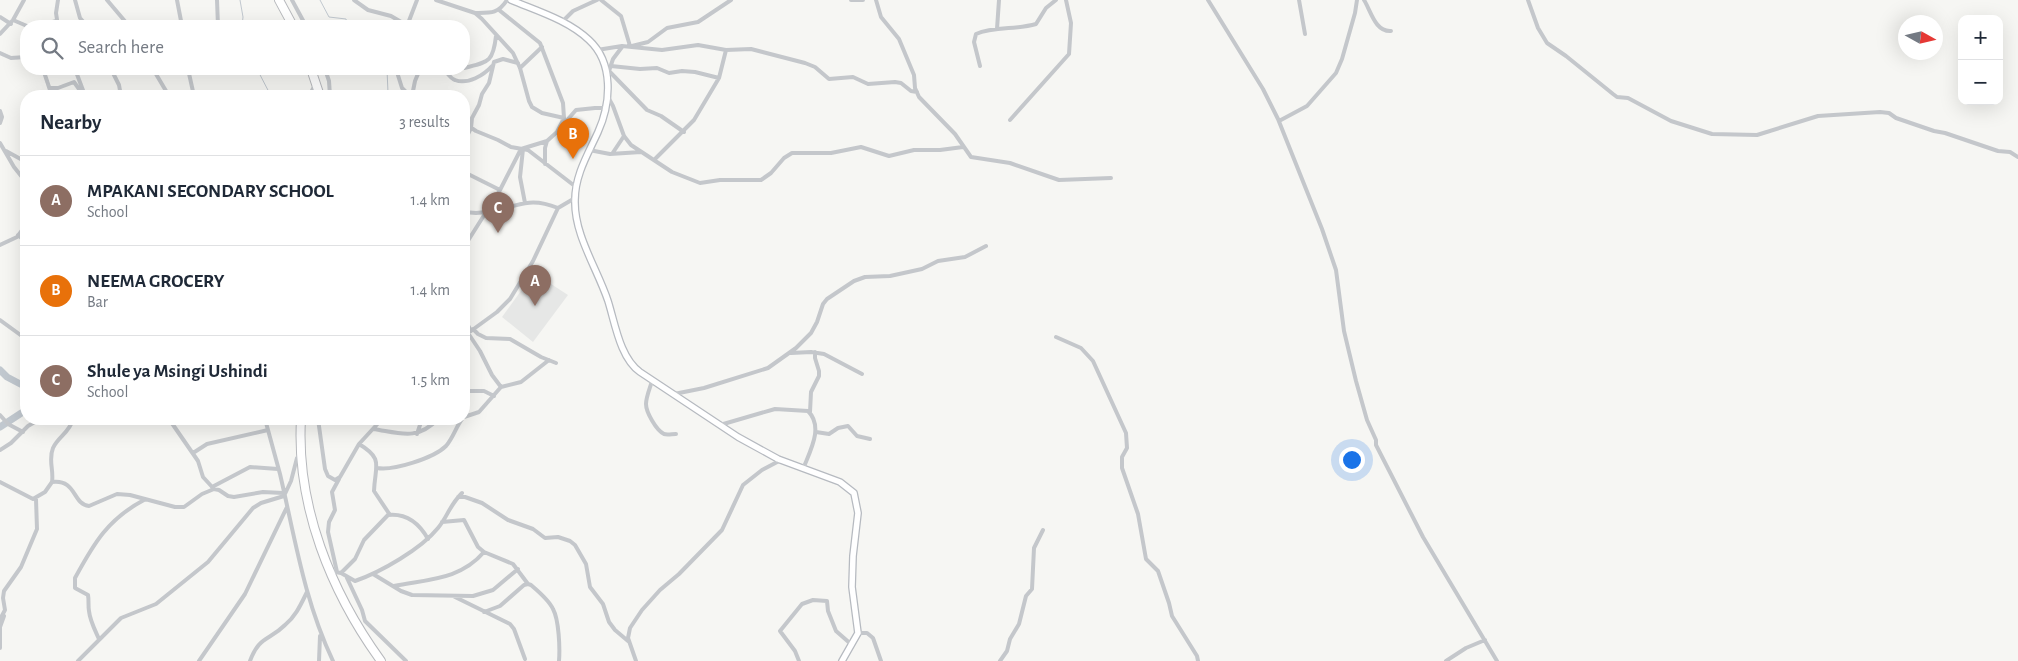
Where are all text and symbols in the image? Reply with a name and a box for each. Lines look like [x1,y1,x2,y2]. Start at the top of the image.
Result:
north arrow [1898,15,1943,60]
map controls [1958,15,2003,105]
button: + [1958,15,2003,60]
search box [20,20,470,75]
icon: search [38,34,66,62]
text: Search here [78,38,164,57]
button: − [1958,60,2003,105]
text: Nearby [40,112,101,133]
text: 3 results [399,114,450,130]
pin: B [557,118,589,159]
text: MPAKANI SECONDARY SCHOOL [87,182,334,201]
text: A [51,192,61,208]
text: 1.4 km [410,192,450,208]
pin: C [482,192,514,233]
text: School [87,204,128,220]
pin: A [519,265,551,306]
text: NEEMA GROCERY [87,272,224,291]
text: B [51,282,61,298]
text: 1.4 km [410,282,450,298]
text: Bar [87,294,108,310]
text: Shule ya Msingi Ushindi [87,362,268,381]
text: C [52,372,60,388]
text: 1.5 km [411,372,450,388]
text: School [87,384,128,400]
your location [1339,447,1365,473]

